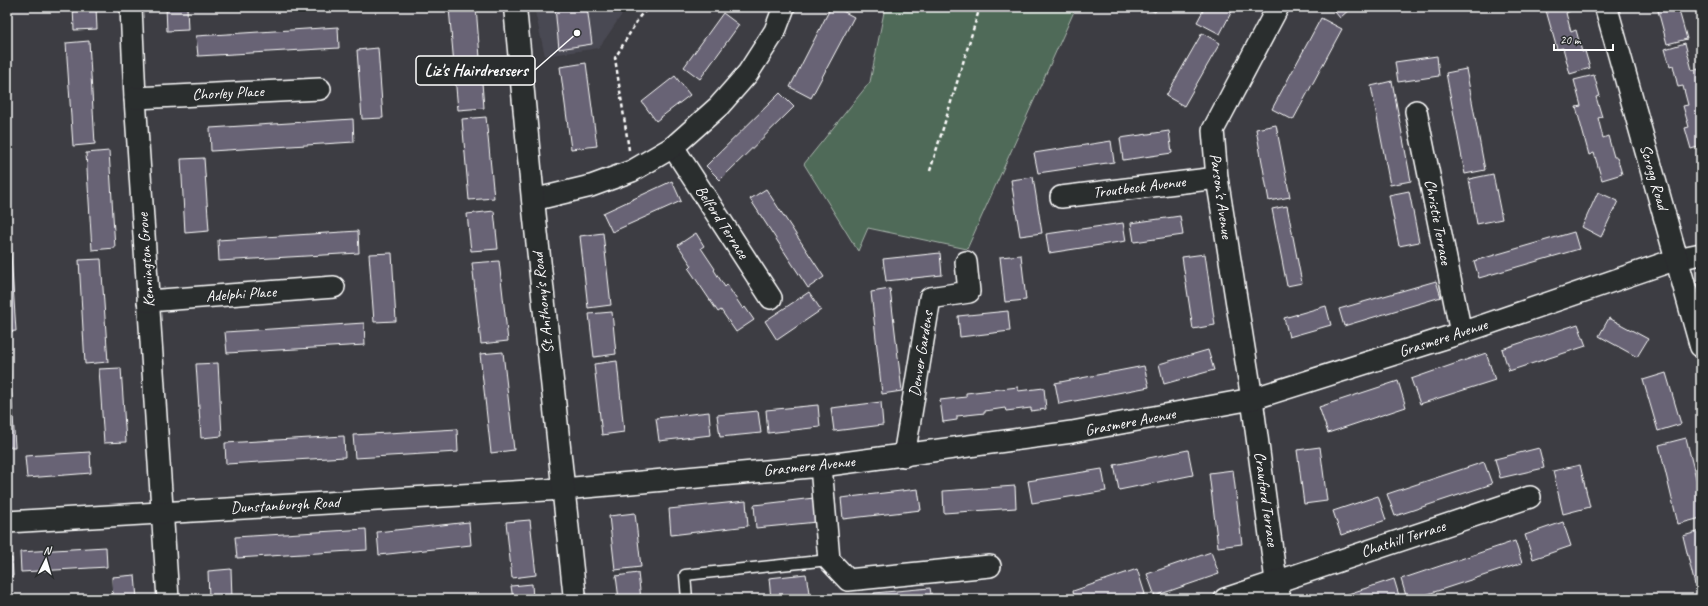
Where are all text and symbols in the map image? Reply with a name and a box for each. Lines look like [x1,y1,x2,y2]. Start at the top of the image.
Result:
scale bar [1554,26,1613,52]
text: 20 m [1560,32,1582,48]
callout: Liz's Hairdressers [416,56,535,85]
text: Liz's Hairdressers [424,60,530,81]
street label: Chorley Place [192,81,266,105]
street label: Scrogg Road [1635,142,1674,214]
street label: Parson's Avenue [1205,152,1237,242]
street label: Troutbeck Avenue [1092,171,1188,203]
street label: Christie Terrace [1420,178,1456,268]
street label: Belford Terrace [691,182,754,264]
street label: Kennington Grove [133,210,159,308]
street label: St Anthony's Road [527,249,558,355]
street label: Adelphi Place [205,281,279,306]
street label: Denver Gardens [904,308,938,398]
street label: Grasmere Avenue [1396,314,1491,362]
street label: Grasmere Avenue [1083,403,1179,441]
street label: Crawford Terrace [1249,450,1283,549]
street label: Grasmere Avenue [762,451,857,481]
street label: Dunstanburgh Road [230,492,343,518]
street label: Chathill Terrace [1358,515,1449,562]
north arrow [26,540,66,580]
text: N [43,543,53,557]

